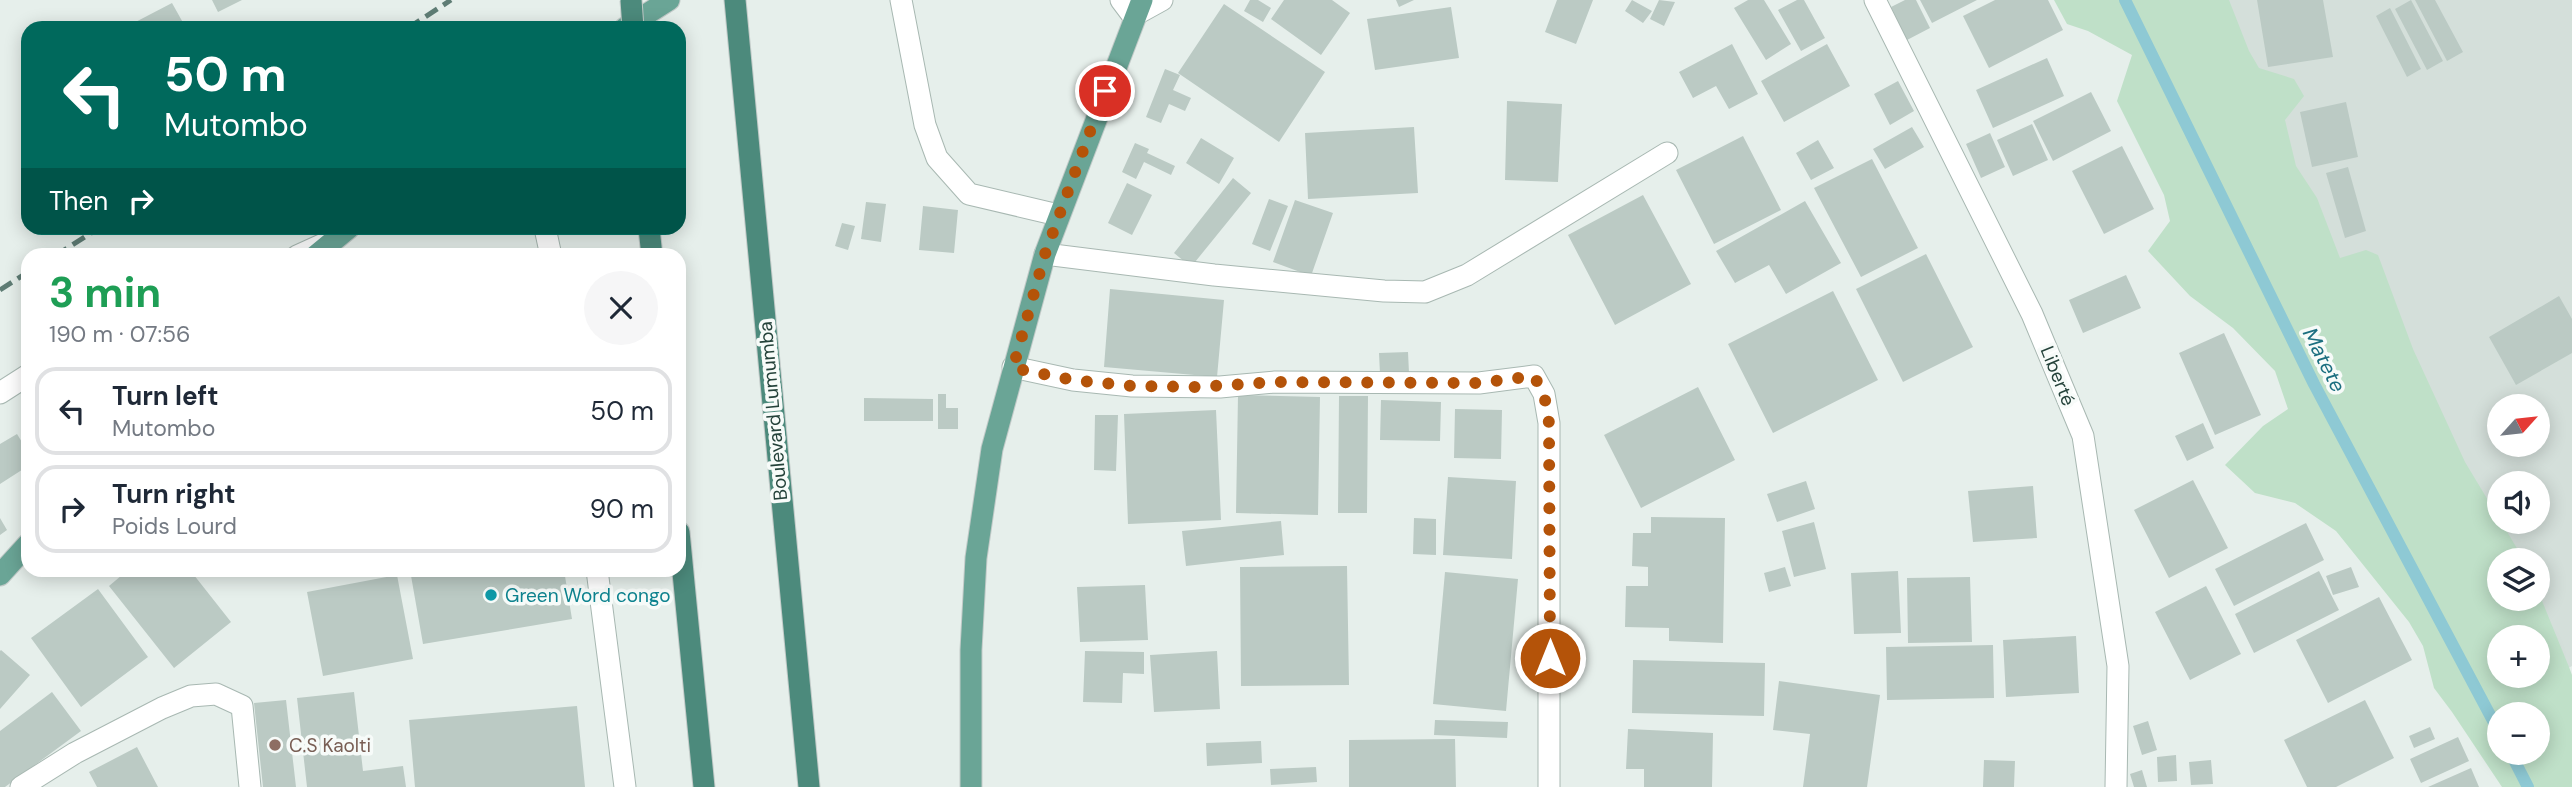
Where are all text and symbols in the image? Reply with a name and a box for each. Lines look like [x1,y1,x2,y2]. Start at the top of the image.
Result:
text: 50 m [164,42,287,106]
icon: left [49,49,140,140]
pin [1075,61,1135,121]
icon: arrive [1086,72,1124,110]
text: Mutombo [164,104,308,146]
icon: right [122,182,160,220]
text: Then [49,184,108,218]
text: 3 min [49,265,161,320]
button: close [584,271,658,345]
text: 190 m · 07:56 [49,319,191,349]
street label: Boulevard Lumumba [753,320,793,502]
water label: Matete [2296,323,2352,397]
street label: Liberté [2035,342,2081,410]
text: Turn left [112,379,219,413]
icon: left [53,392,91,430]
text: 50 m [590,394,654,428]
north arrow [2487,394,2550,457]
map controls [2487,394,2550,765]
text: Mutombo [112,413,215,443]
button: sound [2487,471,2550,534]
text: Turn right [112,477,236,511]
icon: right [53,490,91,528]
text: 90 m [590,492,654,526]
text: Poids Lourd [112,511,237,541]
button: layers [2487,548,2550,611]
place label: Green Word congo [505,583,670,608]
marker: Green Word congo [483,587,499,603]
position arrow [1513,621,1587,695]
button: + [2487,625,2550,688]
button: − [2487,702,2550,765]
place label: C.S Kaolti [289,733,371,758]
marker: C.S Kaolti [267,737,283,753]

